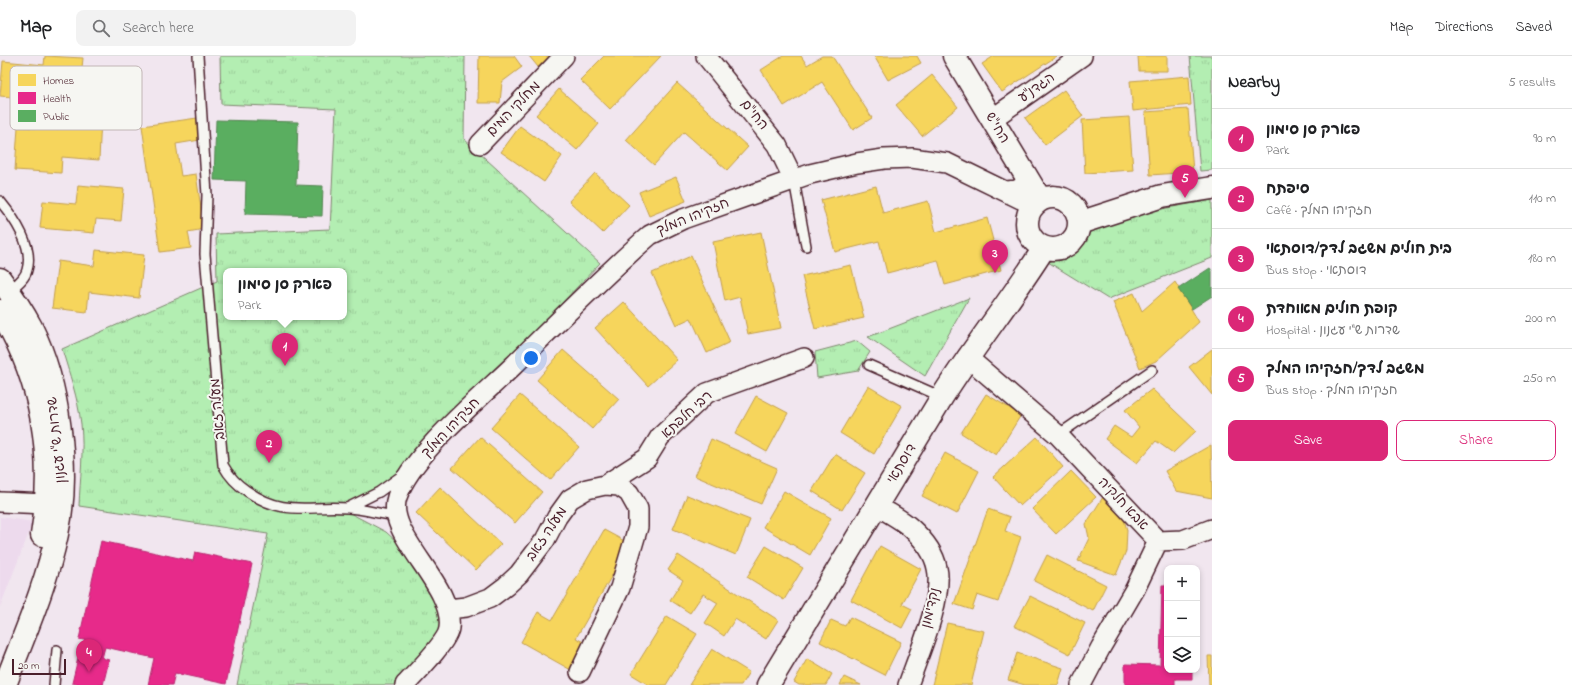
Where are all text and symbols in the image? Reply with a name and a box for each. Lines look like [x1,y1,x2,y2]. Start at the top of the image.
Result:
search box [76,10,356,46]
text: Map [20,14,52,41]
icon: search [90,17,112,39]
text: Search here [122,17,194,39]
text: Map [1390,17,1413,38]
text: Directions [1435,17,1493,38]
text: Saved [1515,17,1552,38]
legend [10,66,142,130]
street label: הגדנ"ע [1014,68,1060,108]
text: Nearby [1228,70,1280,95]
text: Homes [43,73,75,89]
text: 5 results [1508,73,1556,92]
street label: מחלקי המים [482,77,546,141]
text: Health [43,91,71,107]
street label: החי"ם [735,95,773,135]
street label: החי"ש [979,108,1015,148]
text: Public [43,109,69,125]
text: פארק סן סימון [1266,119,1360,141]
text: 1 [1239,129,1243,148]
text: 90 m [1533,129,1556,148]
text: Park [1266,141,1290,160]
pin: 5 [1172,165,1198,198]
text: סיפתח [1266,178,1310,200]
text: 2 [1238,189,1244,208]
text: 110 m [1529,189,1556,208]
street label: חזקיהו המלך [653,193,733,241]
text: Café · חזקיהו המלך [1266,201,1372,220]
text: בית חולים משגב לדך/דוסתאי [1266,238,1452,260]
pin: 3 [982,240,1008,273]
text: 3 [1238,249,1244,268]
text: 180 m [1528,249,1556,268]
text: Bus stop · דוסתאי [1266,261,1366,280]
popup [223,268,347,320]
text: פארק סן סימון [238,274,332,296]
text: Park [238,296,261,315]
text: קופת חולים מאוחדת [1266,298,1398,320]
text: 4 [1238,309,1244,328]
text: 200 m [1525,309,1556,328]
text: Hospital · שדרות ש"י עגנון [1266,321,1400,340]
pin: 1 [272,333,298,366]
your location [521,348,541,368]
text: משגב לדך/חזקיהו המלך [1266,358,1425,380]
text: 5 [1237,369,1245,388]
text: 250 m [1523,369,1556,388]
street label: מעלה זאב [205,377,231,441]
text: Bus stop · חזקיהו המלך [1266,381,1397,400]
street label: רבי חלפתא [657,386,717,444]
street label: חזקיהו המלך [417,393,485,463]
street label: שדרות ש"י עגנון [42,395,72,484]
button: Save [1228,420,1388,461]
button: Share [1396,420,1556,461]
pin: 2 [256,430,282,463]
street label: דוסתאי [882,440,922,488]
street label: אבא חלקיה [1093,473,1154,536]
street label: מעלה זאב [521,503,573,565]
map controls [1164,565,1200,673]
button: + [1164,565,1200,601]
street label: נקדימון [916,586,946,630]
button: − [1164,601,1200,637]
button: layers [1164,637,1200,673]
pin: 4 [76,639,102,672]
scale bar [12,657,66,676]
text: 20 m [18,658,40,674]

